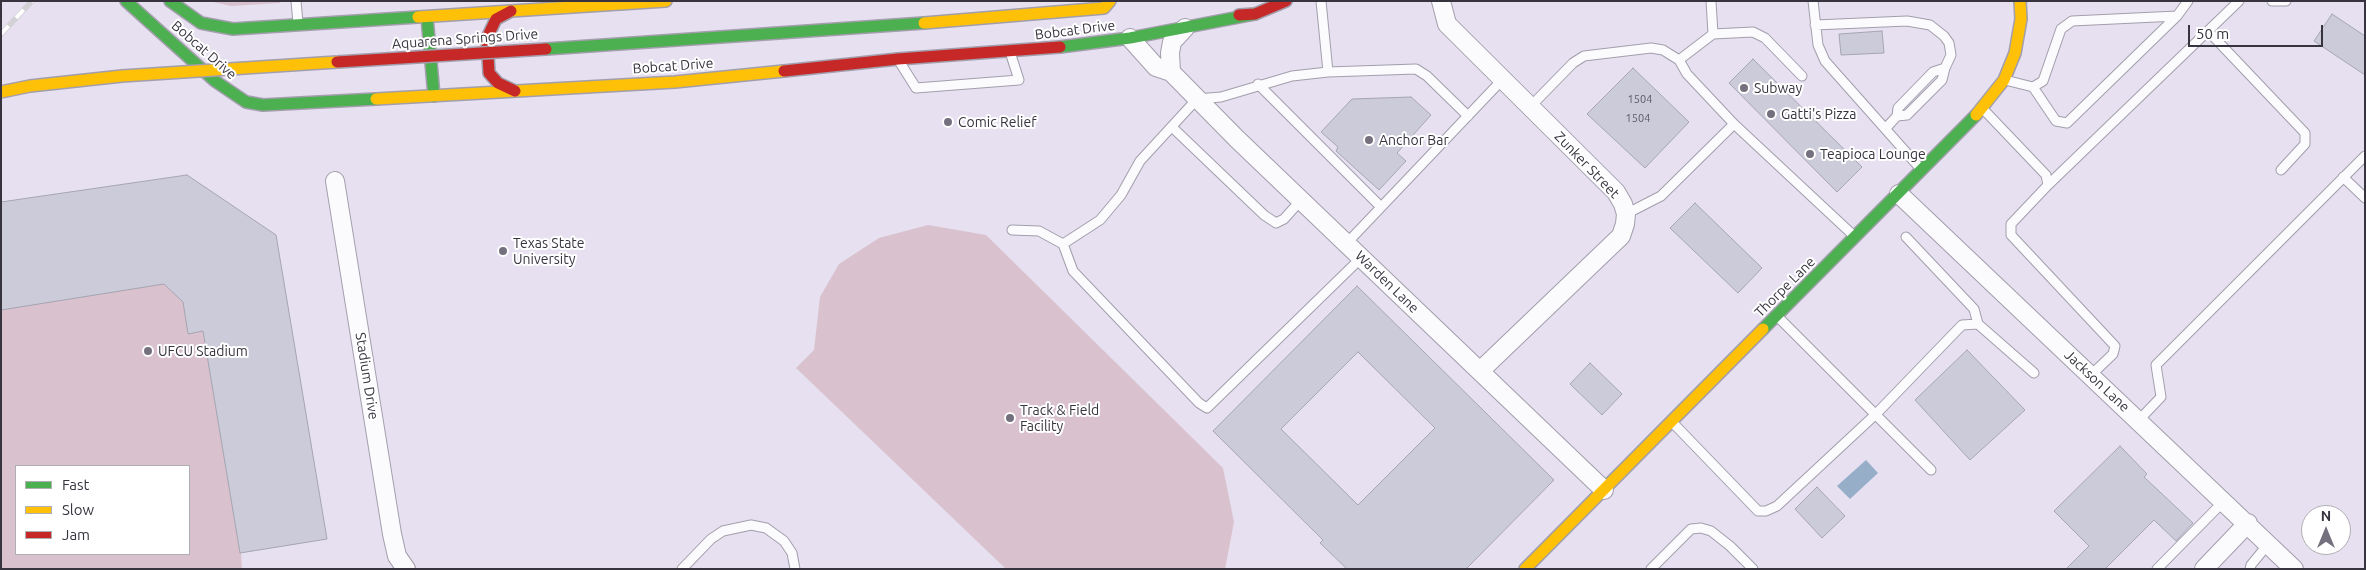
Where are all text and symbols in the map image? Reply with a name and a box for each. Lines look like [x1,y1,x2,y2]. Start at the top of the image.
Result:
scale bar [2191,15,2326,47]
street label: Bobcat Drive [168,17,240,83]
street label: Bobcat Drive [1034,17,1116,43]
text: 50 m [2196,25,2229,42]
street label: Aquarena Springs Drive [391,26,539,52]
street label: Bobcat Drive [632,55,714,77]
place label: Subway [1754,80,1802,96]
marker: Subway [1738,82,1750,94]
house number: 1504 [1628,92,1652,106]
place label: Gatti's Pizza [1781,106,1856,122]
marker: Gatti's Pizza [1765,108,1777,120]
house number: 1504 [1626,111,1650,125]
place label: Comic Relief [958,114,1037,130]
marker: Comic Relief [942,116,954,128]
street label: Zunker Street [1551,128,1623,202]
place label: Anchor Bar [1379,132,1449,148]
marker: Anchor Bar [1363,134,1375,146]
place label: Teapioca Lounge [1820,146,1926,162]
marker: Teapioca Lounge [1804,148,1816,160]
place label: Texas State University [513,235,585,268]
marker: Texas State University [497,245,509,257]
street label: Warden Lane [1352,247,1422,317]
street label: Thorpe Lane [1751,253,1819,321]
street label: Stadium Drive [352,331,382,421]
place label: UFCU Stadium [158,343,248,359]
marker: UFCU Stadium [142,345,154,357]
street label: Jackson Lane [2061,346,2133,416]
place label: Track & Field Facility [1020,402,1099,434]
marker: Track & Field Facility [1004,412,1016,424]
legend [15,465,190,555]
text: Fast [62,476,89,493]
text: Slow [62,501,94,518]
north arrow [2301,505,2351,555]
text: N [2321,508,2331,524]
text: Jam [62,526,90,543]

